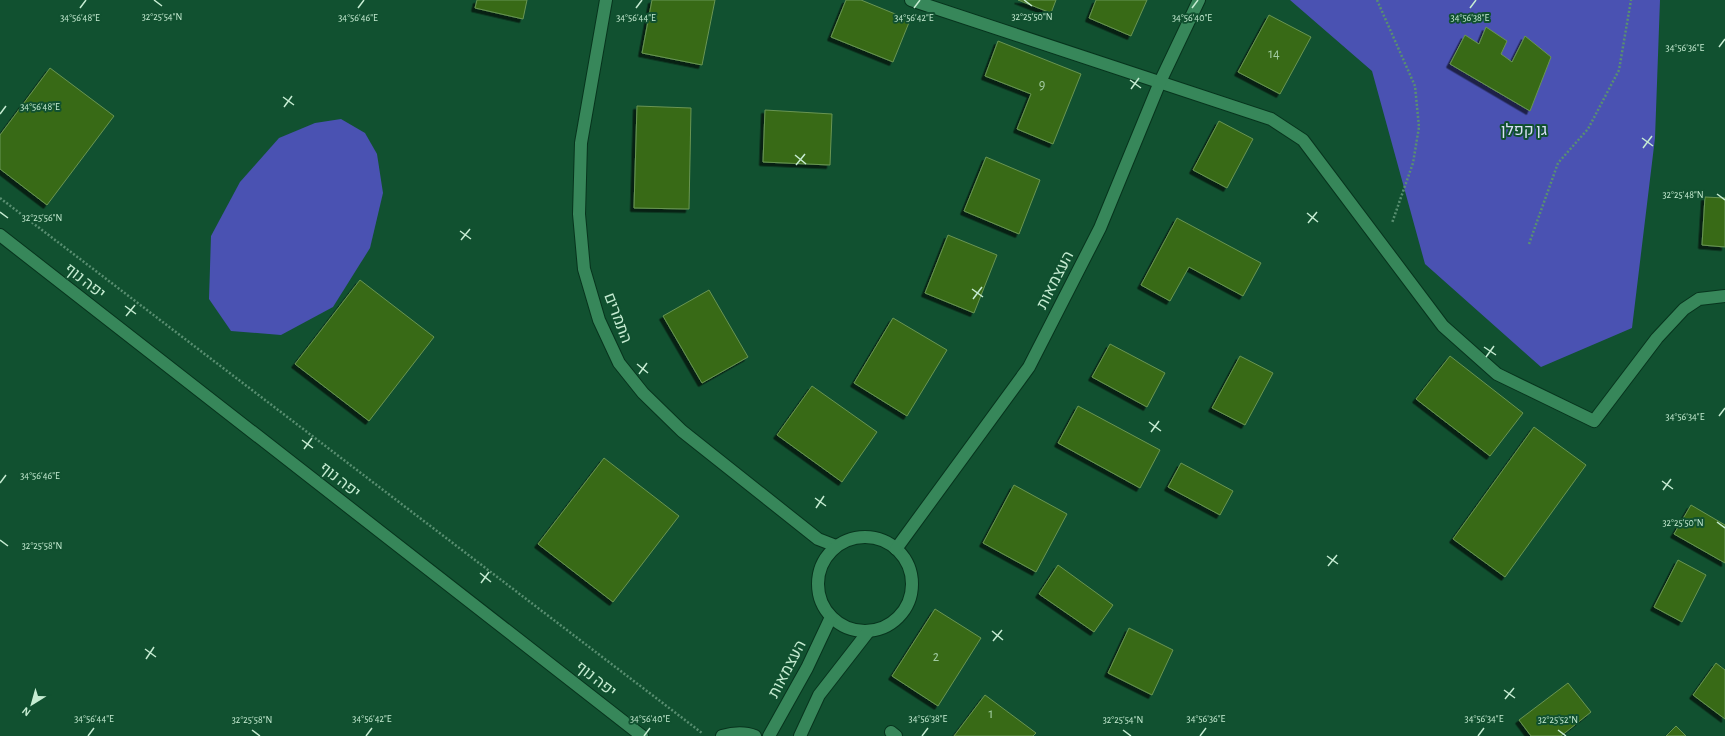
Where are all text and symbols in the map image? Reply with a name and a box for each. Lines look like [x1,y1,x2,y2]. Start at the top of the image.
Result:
text: 32°25'54"N [142,12,182,22]
text: 32°25'50"N [1011,12,1053,22]
text: 34°56'48"E [60,13,100,23]
text: 34°56'46"E [338,13,378,23]
text: 34°56'44"E [616,13,656,23]
text: 34°56'42"E [894,13,934,23]
text: 34°56'40"E [1172,13,1212,23]
text: 34°56'38"E [1451,13,1490,23]
text: 34°56'36"E [1666,43,1705,53]
house number: 14 [1268,47,1280,61]
house number: 9 [1039,78,1045,92]
text: 34°56'48"E [20,102,60,112]
park label: גן קפלן [1501,122,1547,138]
text: 32°25'48"N [1662,190,1704,200]
text: 32°25'56"N [22,213,62,223]
street label: העצמאות [1034,249,1076,311]
street label: יפה נוף [62,260,108,302]
street label: התמרים [601,291,635,345]
text: 34°56'34"E [1666,412,1705,422]
street label: יפה נוף [317,459,363,501]
text: 34°56'46"E [20,471,60,481]
text: 32°25'50"N [1662,518,1704,528]
text: 32°25'58"N [22,541,62,551]
street label: העצמאות [765,638,809,700]
house number: 2 [933,650,939,664]
street label: יפה נוף [573,658,619,700]
north arrow [12,684,52,724]
text: N [20,705,33,718]
house number: 1 [989,707,993,721]
text: 34°56'44"E [74,714,114,724]
text: 34°56'42"E [352,714,392,724]
text: 34°56'40"E [630,714,670,724]
text: 34°56'38"E [909,714,948,724]
text: 34°56'36"E [1187,714,1226,724]
text: 34°56'34"E [1465,714,1504,724]
text: 32°25'58"N [232,715,272,725]
text: 32°25'54"N [1103,715,1143,725]
text: 32°25'52"N [1538,715,1578,725]

